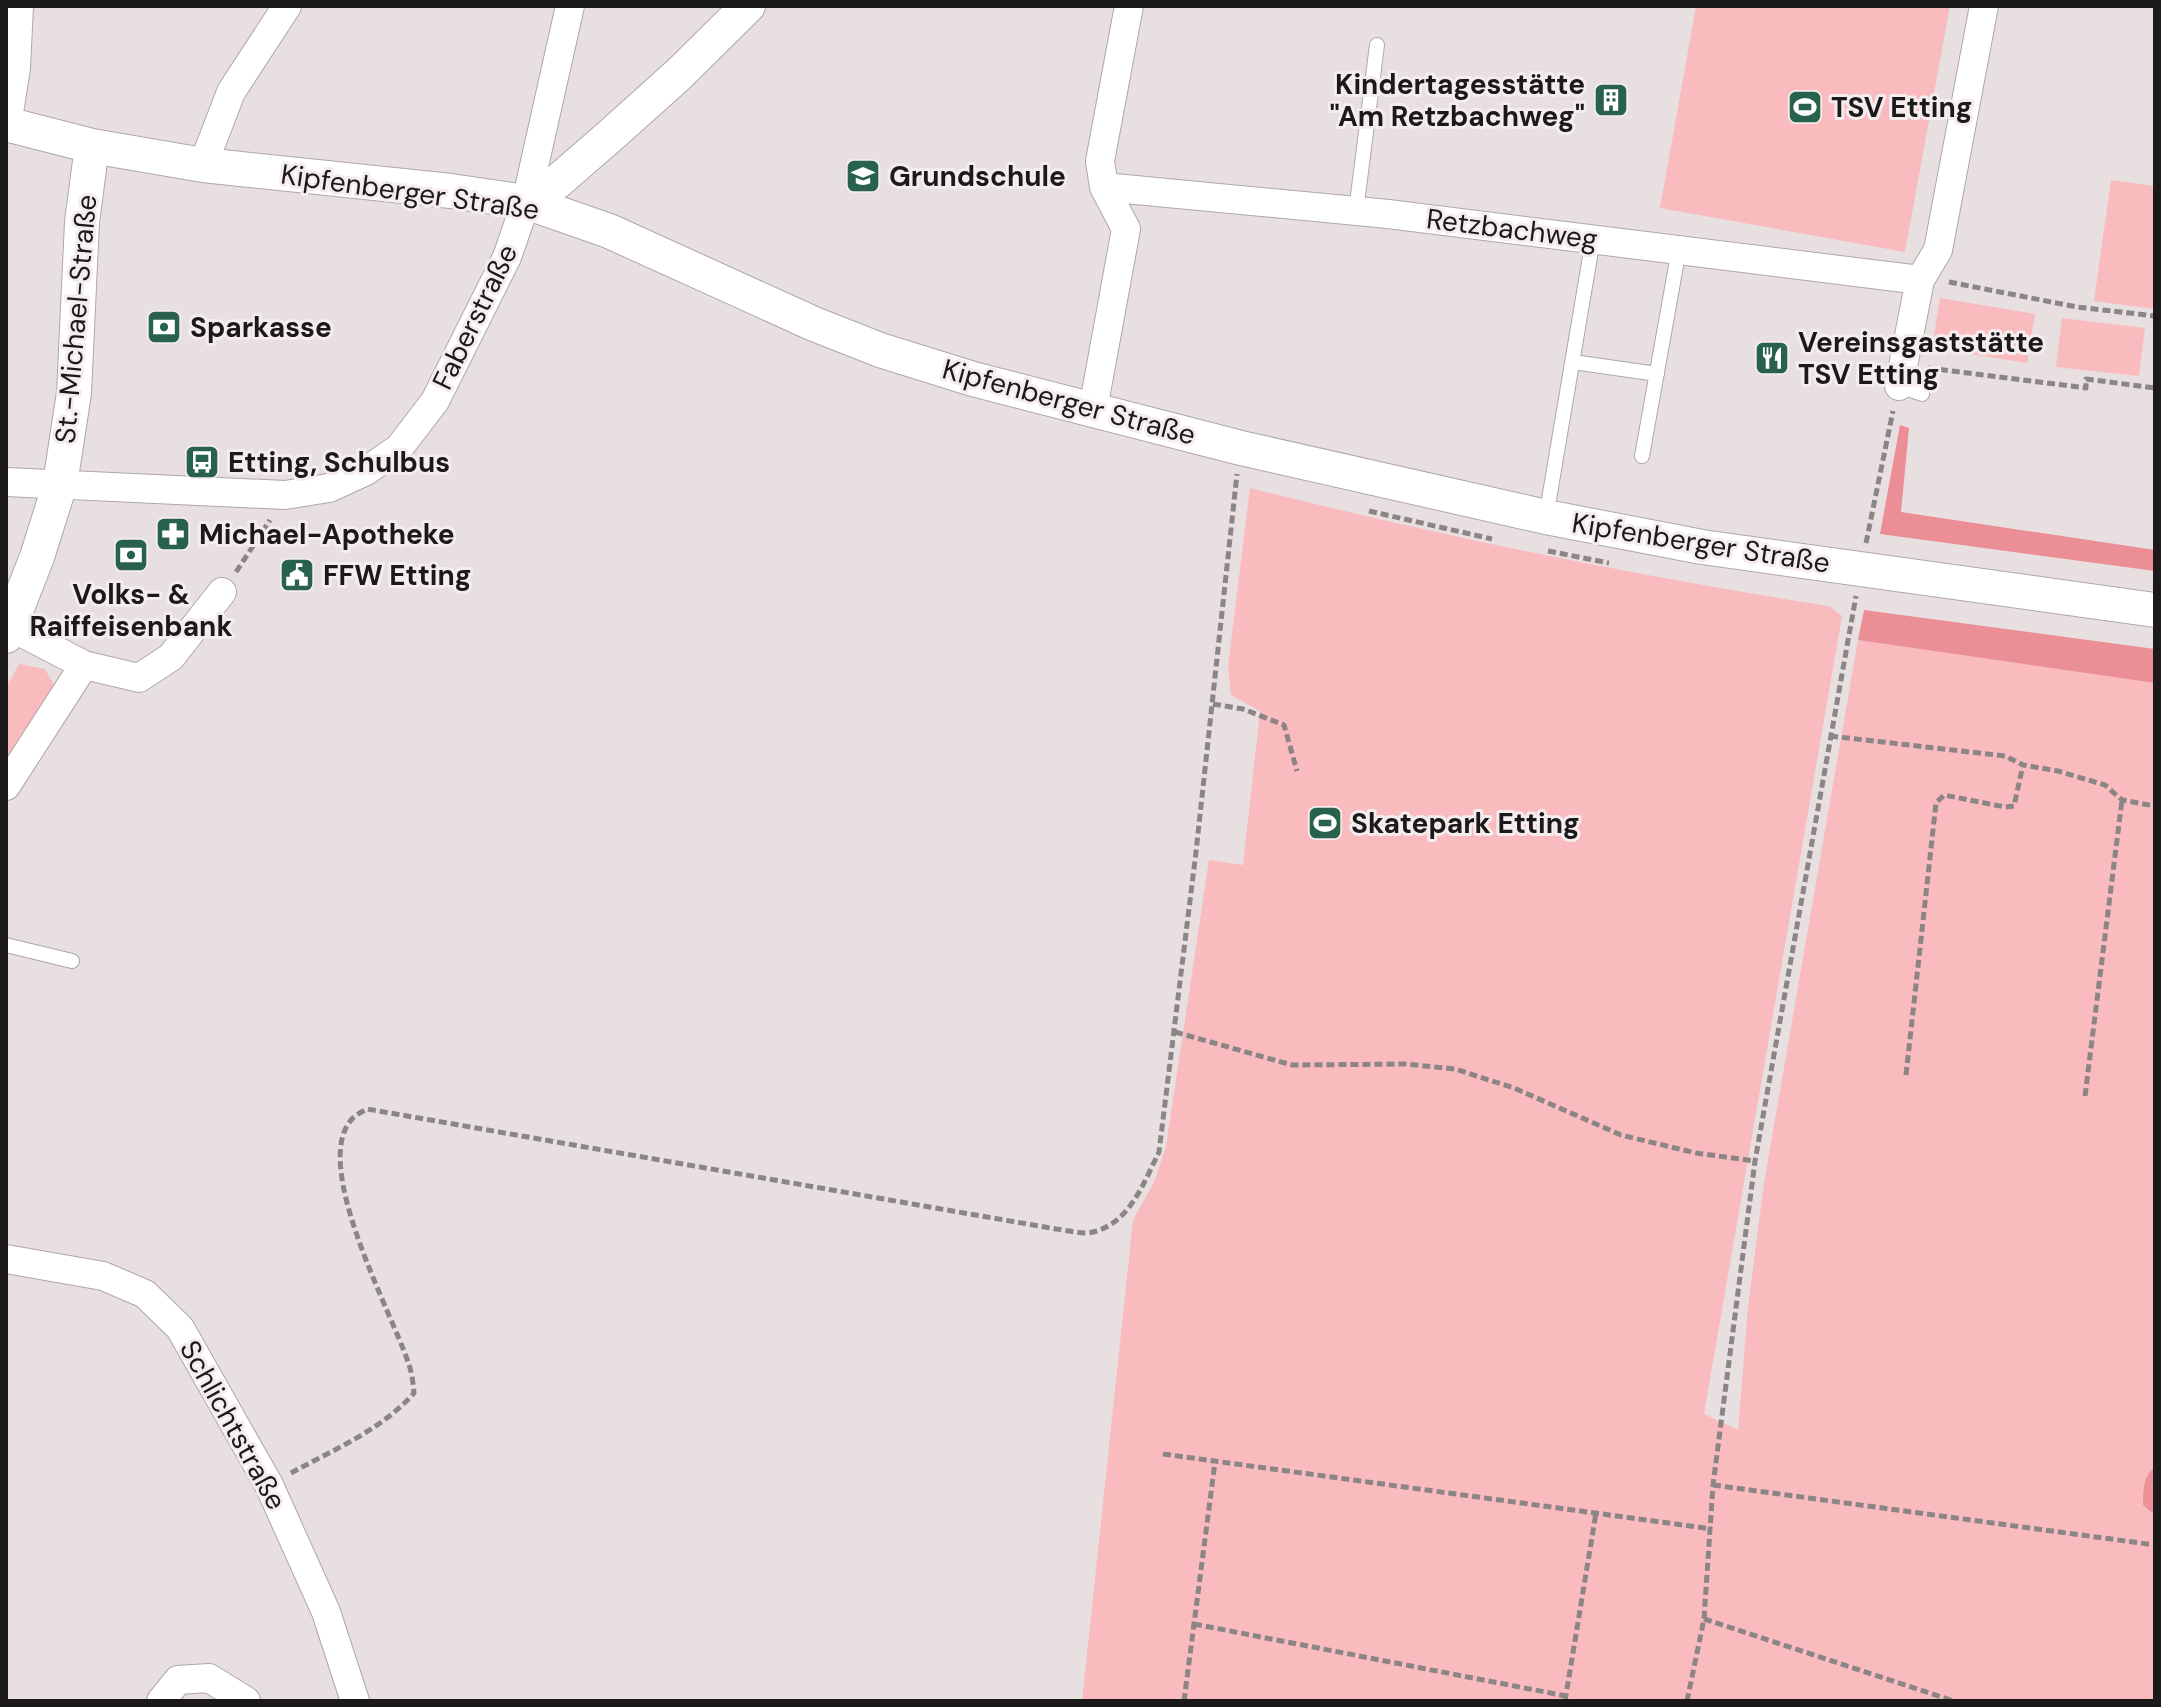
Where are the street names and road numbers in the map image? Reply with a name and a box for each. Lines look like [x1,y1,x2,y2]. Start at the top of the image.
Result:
street label: Kipfenberger Straße [278,156,542,228]
street label: St.-Michael-Straße [47,193,105,445]
street label: Retzbachweg [1424,200,1600,258]
street label: Faberstraße [424,238,526,396]
street label: Kipfenberger Straße [938,350,1200,454]
street label: Kipfenberger Straße [1569,504,1833,582]
street label: Schlichtstraße [171,1334,295,1516]

